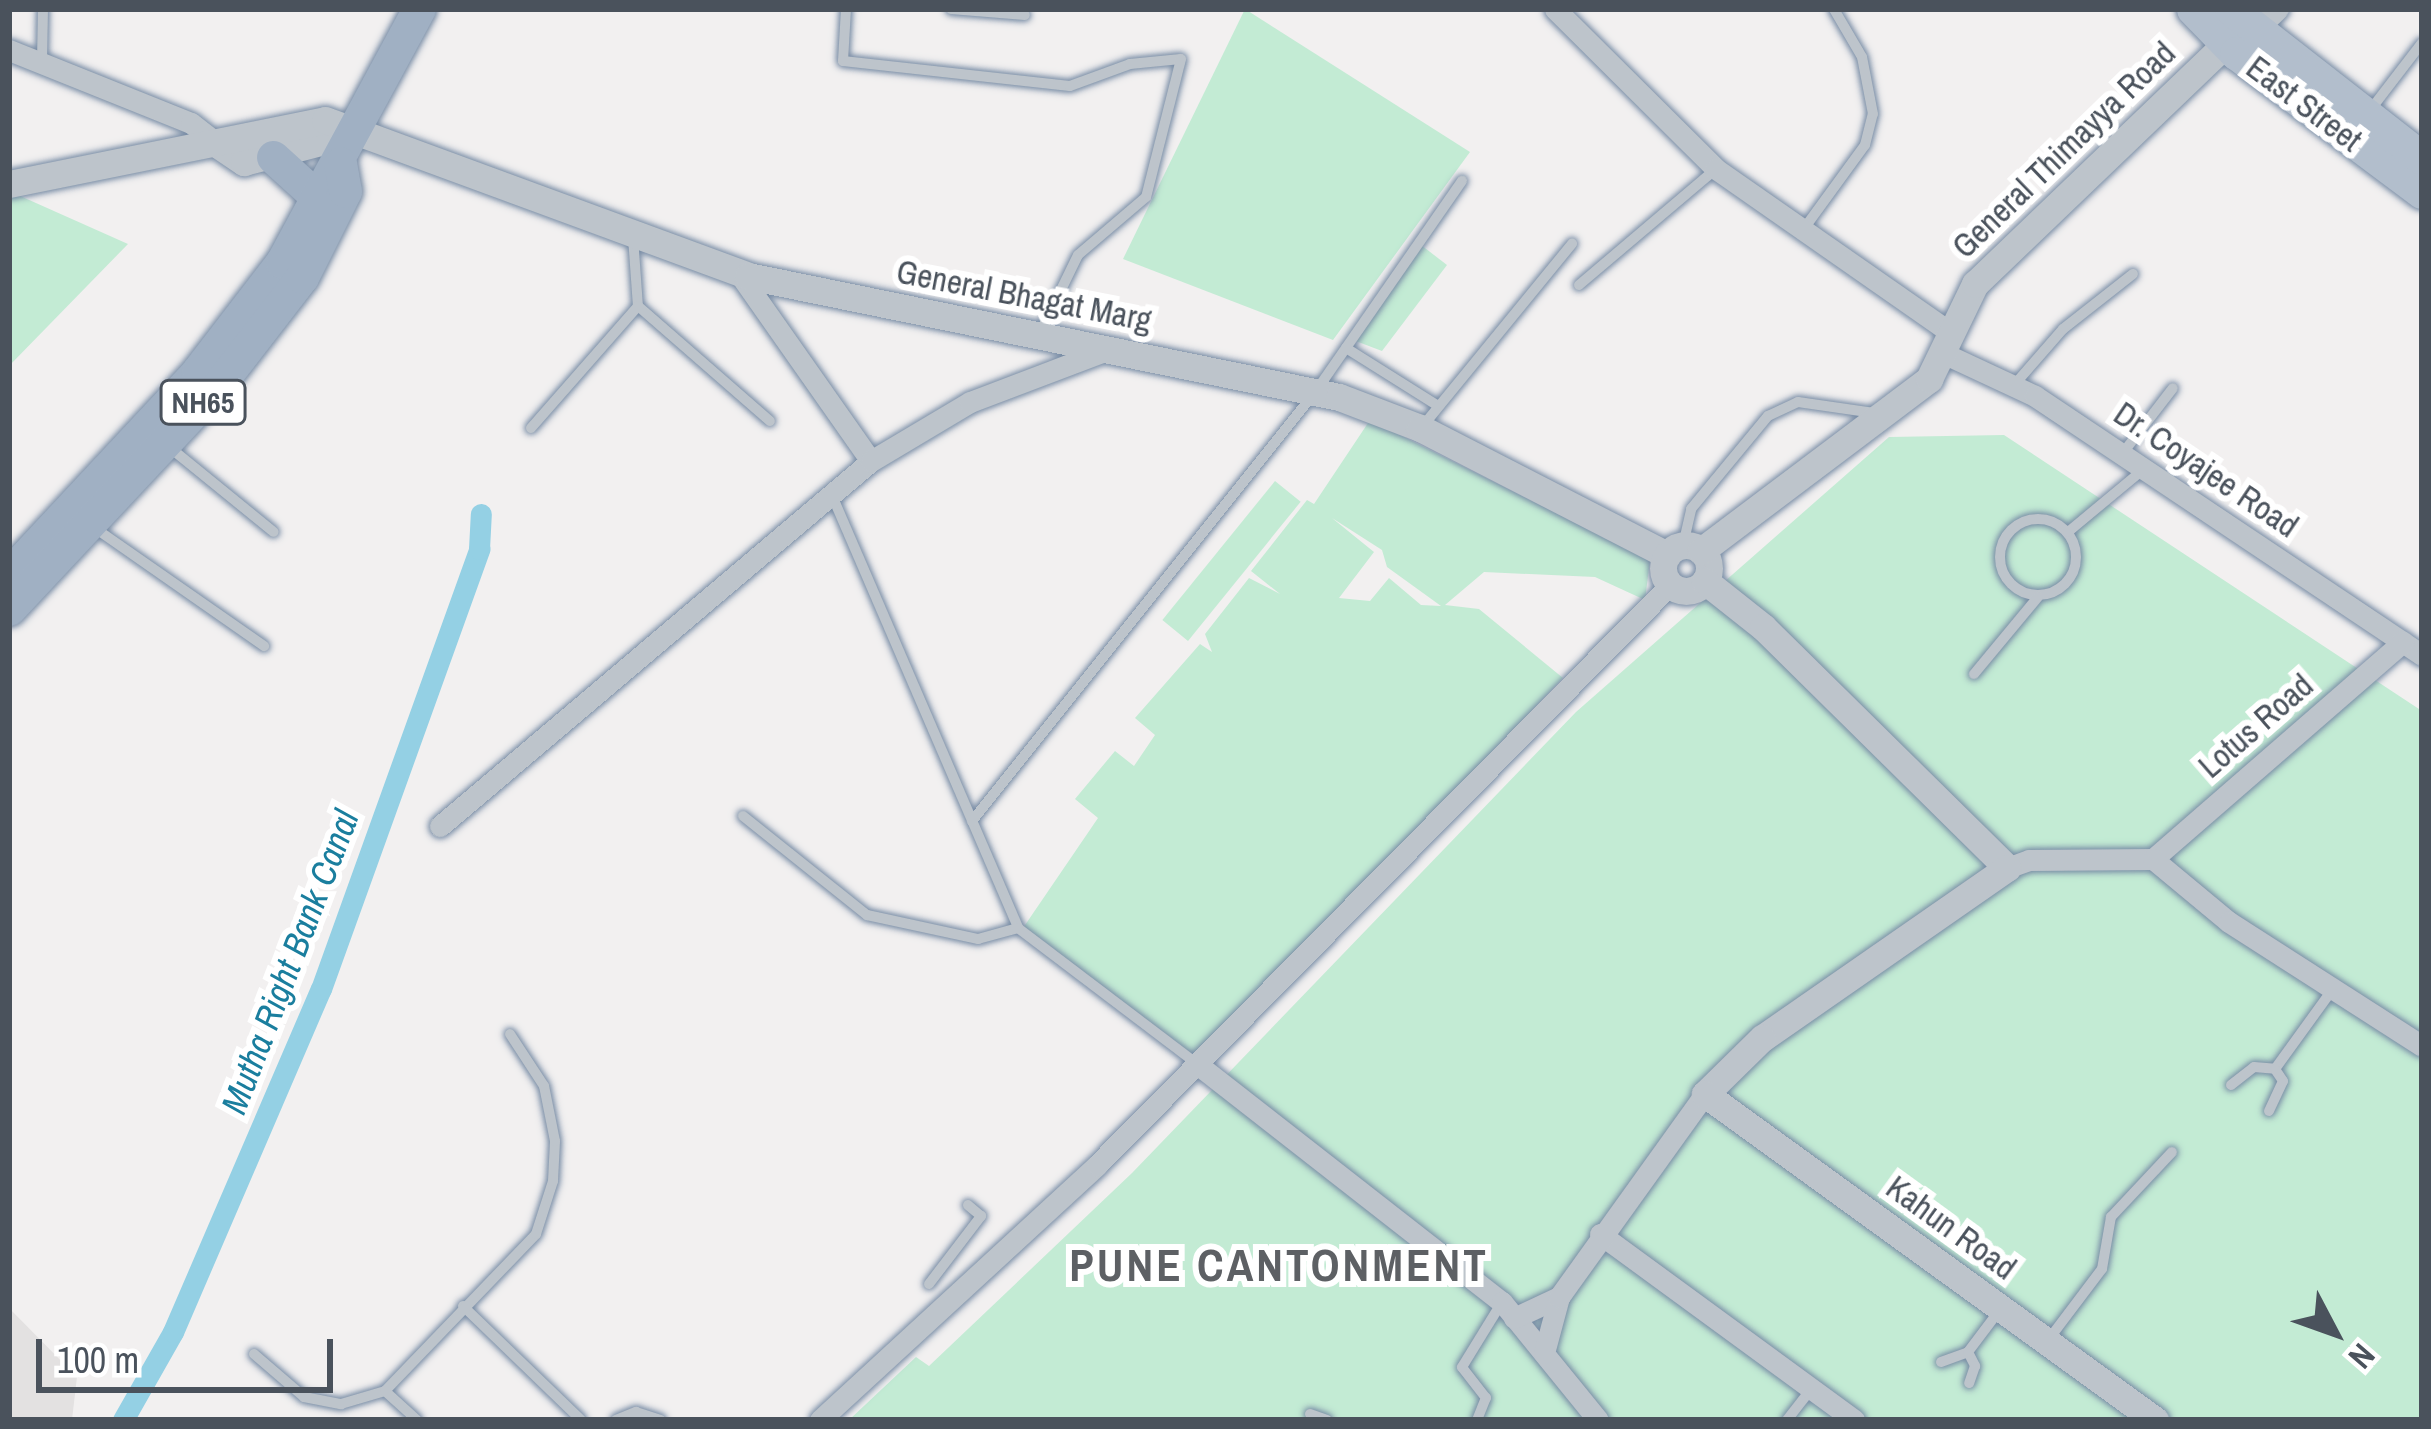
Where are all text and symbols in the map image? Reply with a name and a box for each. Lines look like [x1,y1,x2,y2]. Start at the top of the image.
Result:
street label: General Thimayya Road [1944,33,2184,267]
street label: East Street [2239,48,2369,160]
street label: General Bhagat Marg [893,252,1155,340]
road number: NH65 [158,378,248,426]
street label: Dr. Coyajee Road [2106,394,2306,546]
street label: Lotus Road [2191,666,2321,786]
water label: Mutha Right Bank Canal [212,804,368,1120]
street label: Kahun Road [1879,1168,2023,1288]
district label: PUNE CANTONMENT [1069,1238,1489,1292]
north arrow [2275,1273,2395,1393]
scale bar [42,1315,339,1389]
text: N [2339,1335,2385,1378]
text: 100 m [57,1336,139,1384]

